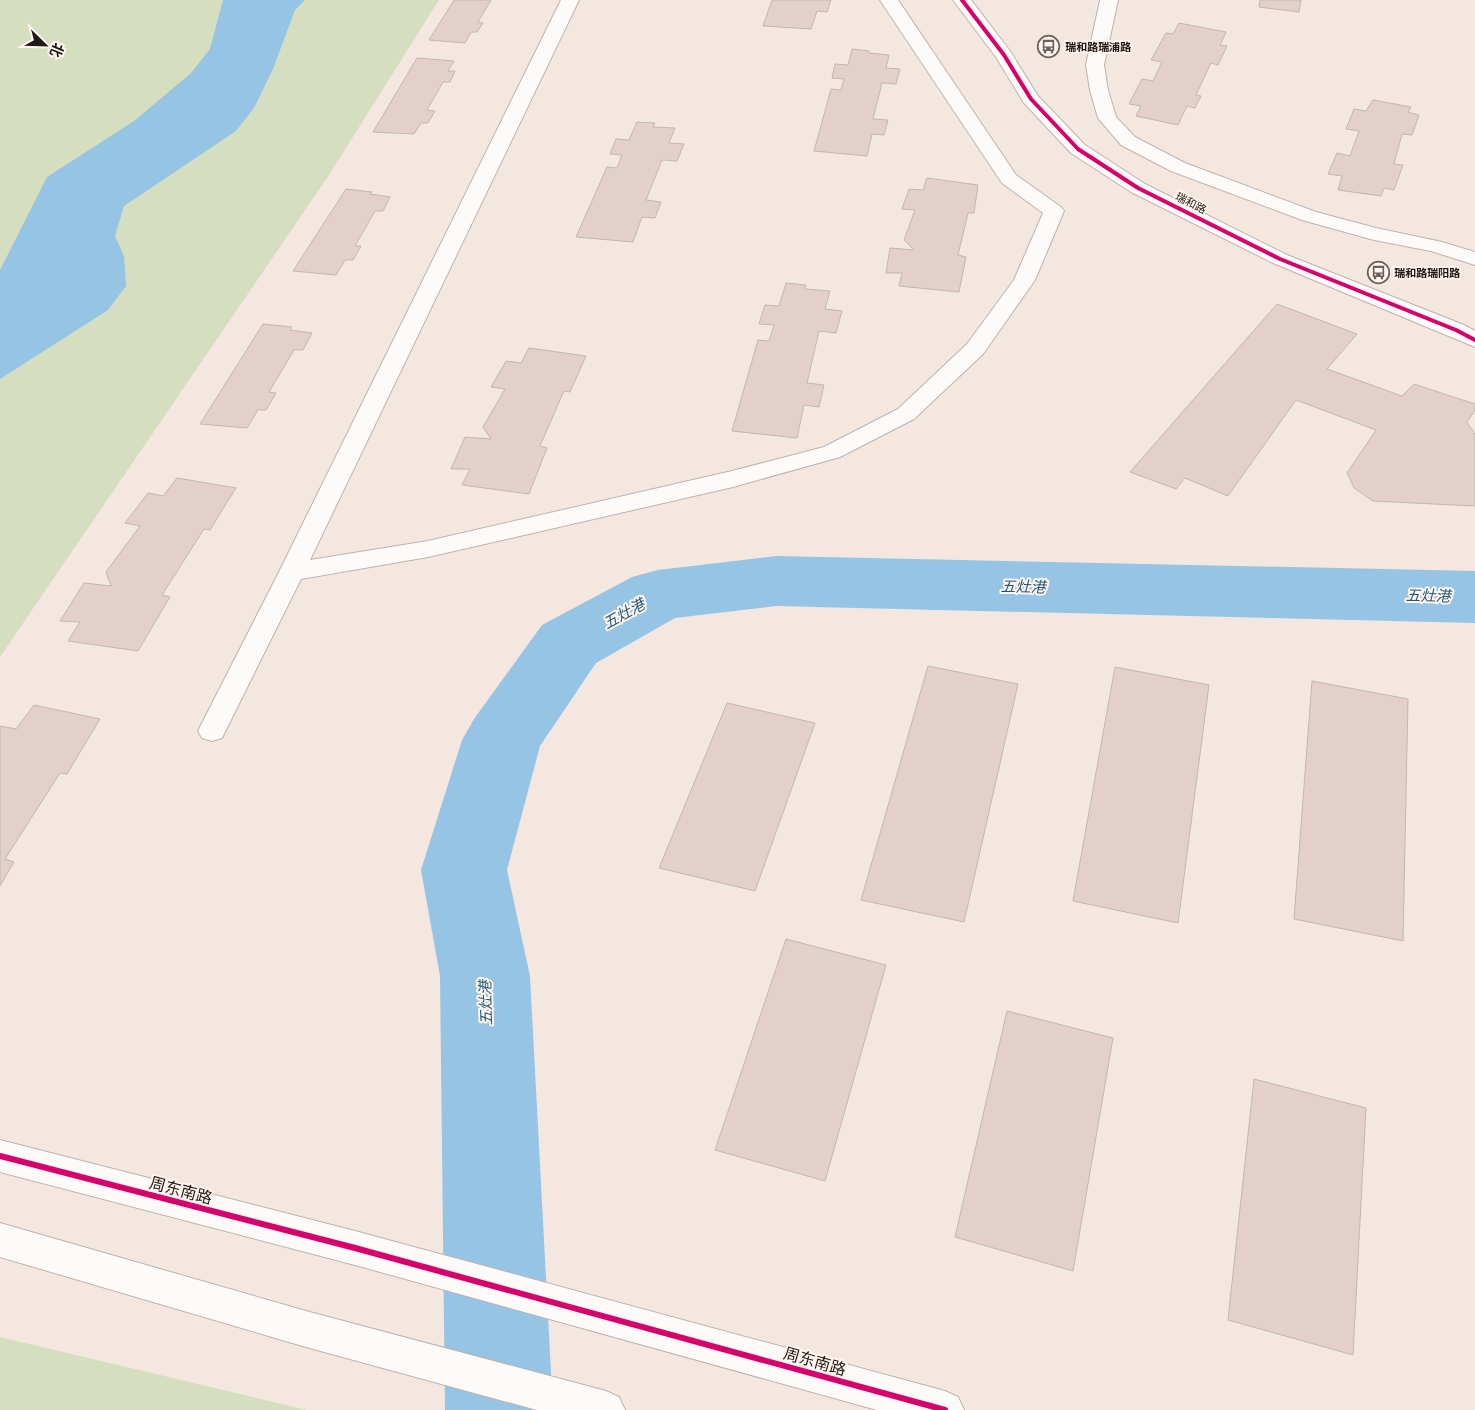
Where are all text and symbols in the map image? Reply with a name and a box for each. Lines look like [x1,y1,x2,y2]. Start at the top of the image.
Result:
north arrow [20,20,70,70]
bus stop icon: 瑞和路瑞浦路 [1037,35,1061,59]
text: 北 [46,40,68,60]
place label: 瑞和路瑞浦路 [1065,40,1132,54]
street label: 瑞和路 [1173,189,1209,217]
bus stop icon: 瑞和路瑞阳路 [1366,261,1390,285]
place label: 瑞和路瑞阳路 [1394,266,1461,280]
water label: 五灶港 [1000,576,1048,597]
water label: 五灶港 [1405,585,1453,606]
water label: 五灶港 [599,593,650,634]
water label: 五灶港 [474,978,497,1026]
street label: 周东南路 [147,1171,215,1209]
street label: 周东南路 [781,1342,849,1380]

